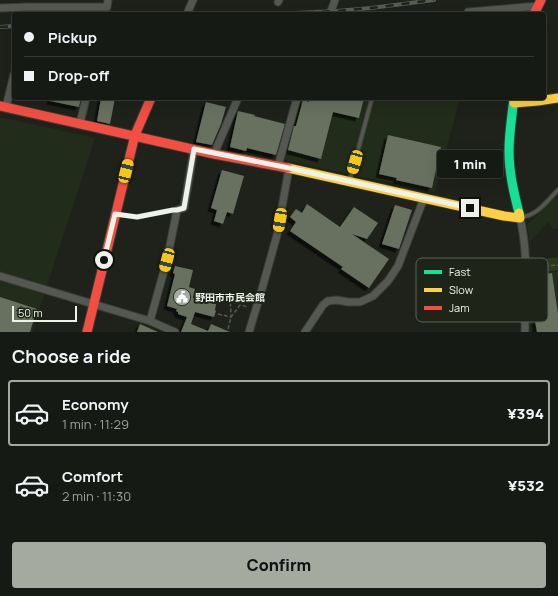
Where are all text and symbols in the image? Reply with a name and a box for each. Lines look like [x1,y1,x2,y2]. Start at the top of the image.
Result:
text: Pickup [48,27,97,48]
text: Drop-off [48,65,109,86]
car [346,149,364,175]
callout: 1 min [437,150,503,178]
text: 1 min [454,155,486,173]
car [117,158,135,184]
route end [461,199,479,217]
car [272,207,288,233]
car [158,247,176,273]
route start [95,251,113,269]
legend [416,258,548,322]
text: Fast [449,264,471,279]
text: Slow [449,282,474,297]
public building icon: 野田市市民会館 [172,287,192,307]
place label: 野田市市民会館 [195,290,265,304]
text: Jam [449,300,470,315]
scale bar [12,304,77,323]
text: 50 m [18,305,43,320]
text: Choose a ride [12,344,131,368]
text: Economy [62,394,129,415]
icon: car [14,395,50,431]
text: ¥394 [507,403,544,424]
text: 1 min · 11:29 [62,415,129,433]
text: Comfort [62,466,123,487]
icon: car [14,467,50,503]
text: ¥532 [508,475,544,496]
text: 2 min · 11:30 [62,487,131,505]
button: Confirm [12,542,546,588]

